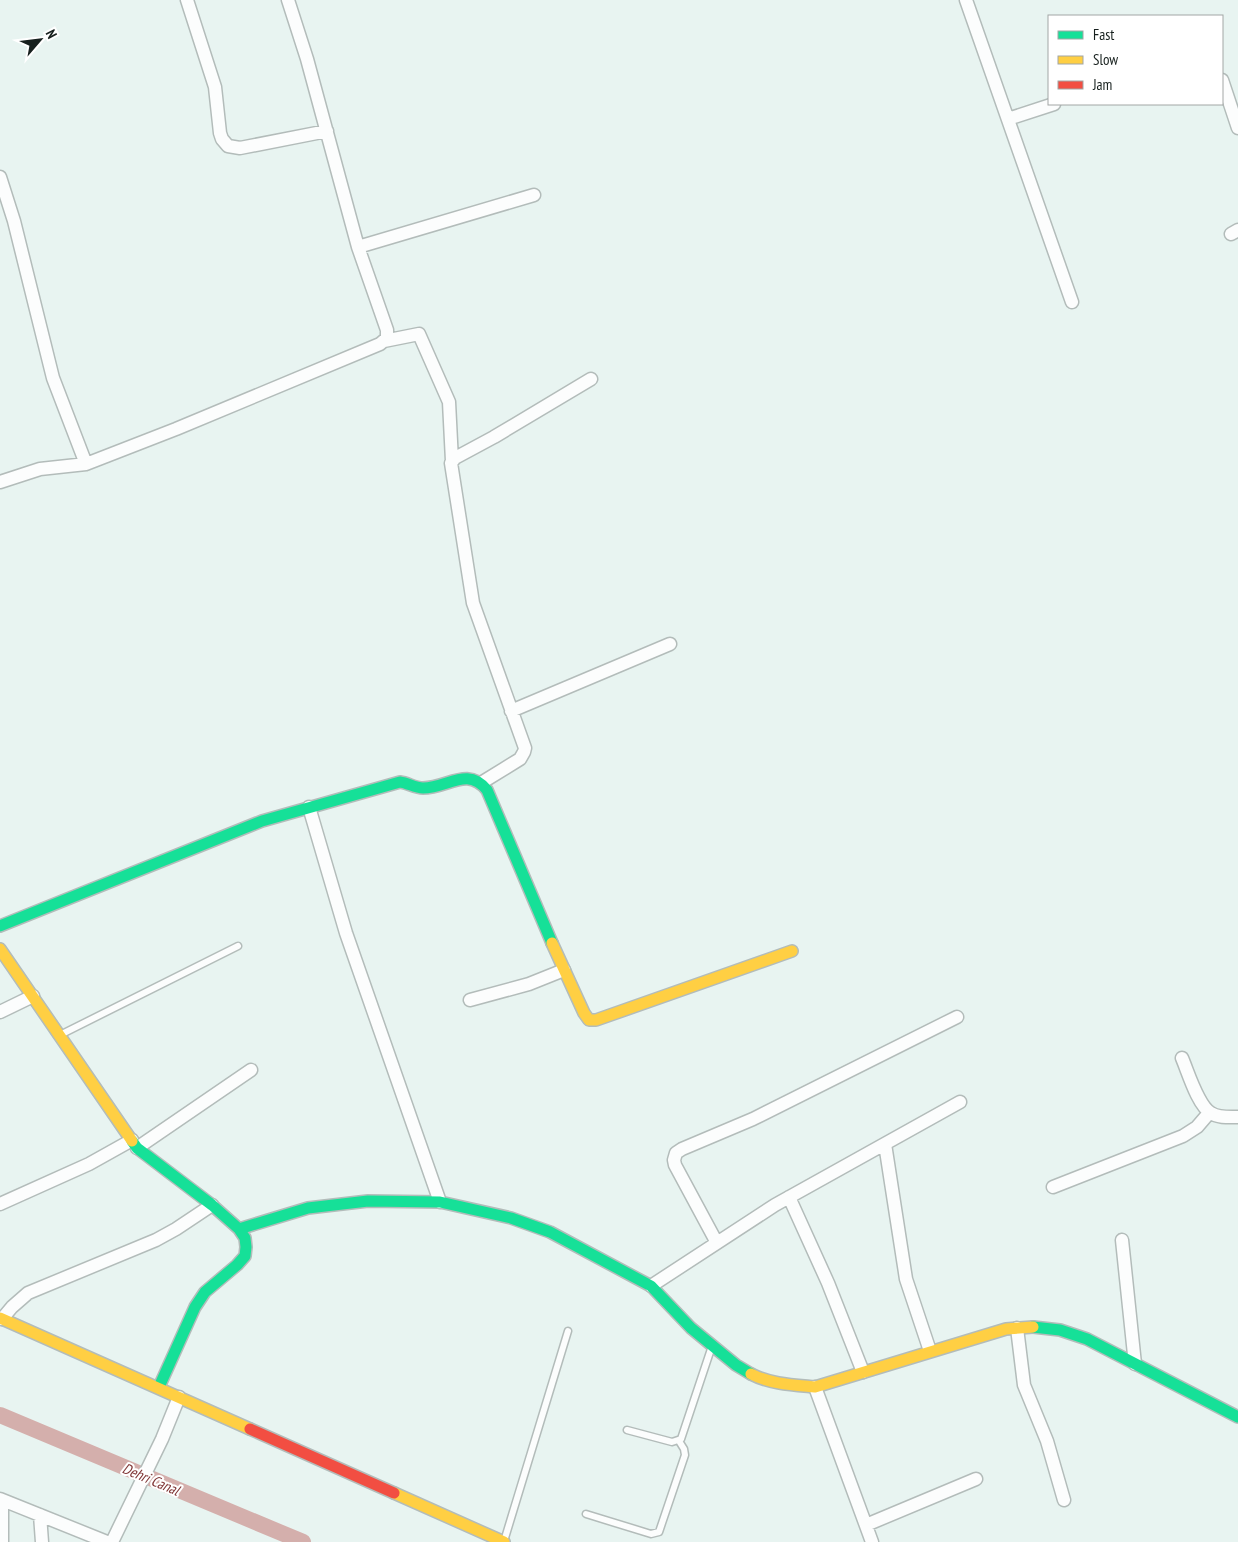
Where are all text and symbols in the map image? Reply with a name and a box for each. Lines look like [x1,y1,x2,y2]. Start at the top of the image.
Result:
north arrow [15,15,65,65]
legend [1048,15,1223,105]
text: Fast [1093,25,1114,44]
text: N [42,26,61,41]
text: Slow [1093,50,1118,69]
text: Jam [1092,75,1112,94]
water label: Dehri Canal [120,1459,184,1500]

